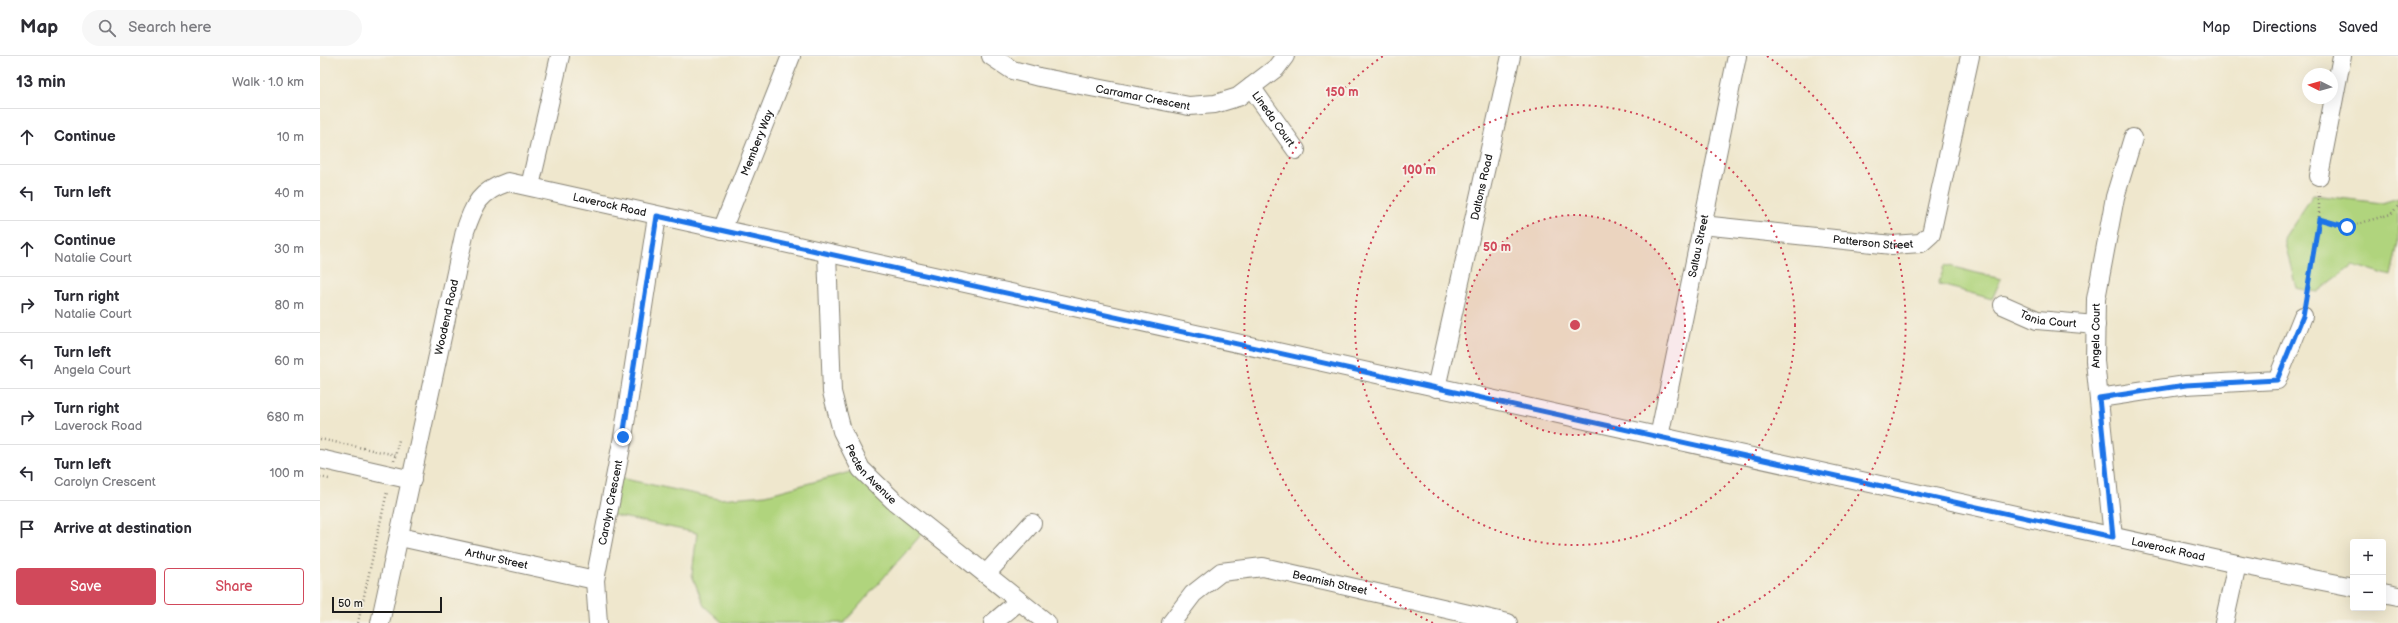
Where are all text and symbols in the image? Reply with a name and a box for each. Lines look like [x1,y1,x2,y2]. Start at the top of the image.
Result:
search box [82,10,362,46]
text: Map [20,16,58,39]
icon: search [96,17,118,39]
text: Search here [128,18,211,37]
text: Map [2202,19,2230,36]
text: Directions [2252,19,2317,36]
text: Saved [2339,19,2378,36]
north arrow [2302,68,2338,104]
text: 13 min [16,72,66,92]
text: Walk · 1.0 km [232,74,304,90]
street label: Carramar Crescent [1095,82,1192,113]
text: 150 m [1326,85,1358,100]
street label: Lineda Court [1249,89,1298,150]
street label: Membery Way [738,108,776,178]
icon: ahead [16,126,38,148]
text: Continue [54,127,116,146]
text: 10 m [277,129,304,145]
street label: Daltons Road [1468,153,1496,221]
text: 100 m [1402,163,1436,178]
icon: left [16,182,38,204]
text: Turn left [54,183,111,202]
text: 40 m [274,185,304,201]
street label: Laverock Road [572,191,648,219]
street label: Saltau Street [1686,213,1711,279]
route start [2338,218,2356,236]
text: Continue [54,231,116,250]
street label: Patterson Street [1832,233,1914,252]
icon: ahead [16,238,38,260]
text: 50 m [1483,240,1511,255]
text: 30 m [274,241,304,257]
text: Natalie Court [54,250,132,266]
street label: Woodend Road [432,278,461,356]
text: Turn right [54,287,119,306]
icon: right [16,294,38,316]
text: 80 m [275,297,304,313]
street label: Angela Court [2089,303,2103,369]
text: Natalie Court [54,306,132,322]
street label: Tania Court [2018,307,2077,330]
centre of rings [1568,318,1582,332]
text: Turn left [54,343,111,362]
icon: left [16,350,38,372]
text: 60 m [274,353,304,369]
text: Angela Court [54,362,131,378]
text: Turn right [54,399,119,418]
icon: right [16,406,38,428]
text: 680 m [267,409,304,425]
text: Laverock Road [54,418,142,434]
route end [614,428,632,446]
street label: Pecten Avenue [843,442,900,507]
text: Turn left [54,455,111,474]
street label: Carolyn Crescent [596,458,625,546]
icon: left [16,462,38,484]
text: 100 m [269,465,304,481]
text: Carolyn Crescent [54,474,156,490]
icon: arrive [16,518,38,540]
text: Arrive at destination [54,519,192,538]
street label: Laverock Road [2130,535,2206,564]
map controls [2350,539,2386,611]
button: + [2350,539,2386,575]
street label: Arthur Street [464,546,530,572]
button: Save [16,568,156,605]
button: Share [164,568,304,605]
street label: Beamish Street [1291,568,1369,598]
button: − [2350,575,2386,611]
scale bar [332,595,442,614]
text: 50 m [338,597,363,610]

